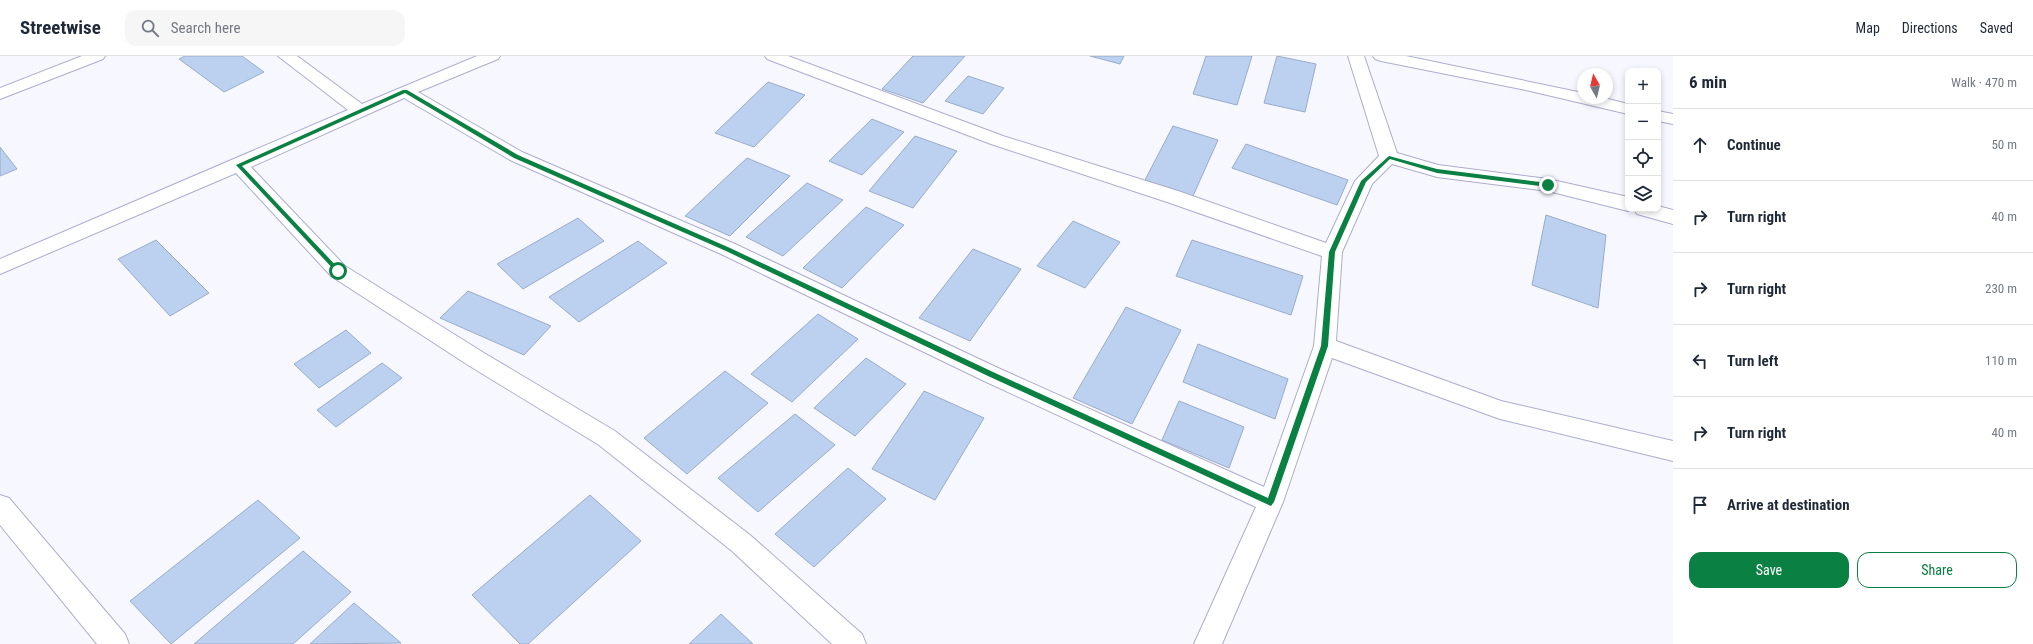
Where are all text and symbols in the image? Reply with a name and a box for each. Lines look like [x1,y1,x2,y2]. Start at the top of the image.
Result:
search box [125,10,405,46]
text: Streetwise [20,16,101,39]
icon: search [139,17,161,39]
text: Search here [171,19,241,37]
text: Map [1856,20,1880,36]
text: Directions [1902,20,1958,36]
text: Saved [1980,20,2013,36]
north arrow [1577,68,1613,104]
map controls [1625,68,1661,212]
button: + [1625,68,1661,104]
text: 6 min [1689,72,1727,92]
text: Walk · 470 m [1951,75,2017,90]
button: − [1625,104,1661,140]
icon: ahead [1689,134,1711,156]
text: Continue [1727,136,1781,154]
text: 50 m [1991,137,2017,152]
button: locate [1625,140,1661,176]
route end [1539,176,1557,194]
button: layers [1625,176,1661,212]
icon: right [1689,206,1711,228]
text: Turn right [1727,208,1786,226]
text: 40 m [1991,209,2017,224]
route start [329,262,347,280]
icon: right [1689,278,1711,300]
text: Turn right [1727,280,1786,298]
text: 230 m [1985,281,2017,296]
icon: left [1689,350,1711,372]
text: Turn left [1727,352,1778,370]
text: 110 m [1985,353,2017,368]
icon: right [1689,422,1711,444]
text: Turn right [1727,424,1786,442]
text: 40 m [1991,425,2017,440]
icon: arrive [1689,494,1711,516]
text: Arrive at destination [1727,496,1850,514]
button: Save [1689,552,1849,588]
button: Share [1857,552,2017,588]

